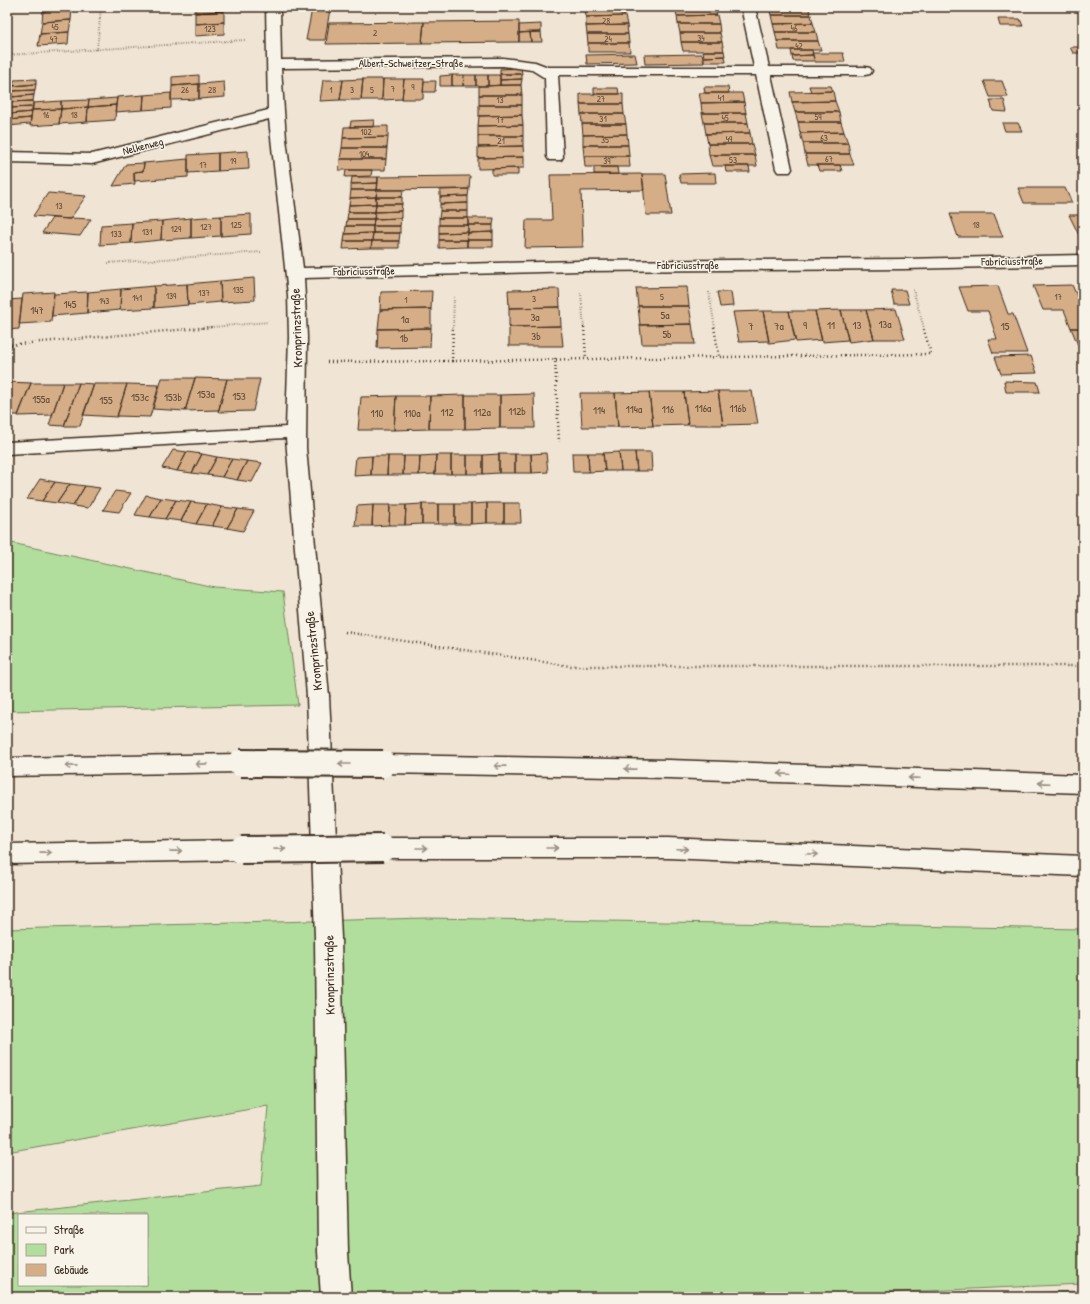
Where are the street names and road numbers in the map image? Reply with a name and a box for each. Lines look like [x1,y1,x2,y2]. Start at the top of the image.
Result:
street label: Albert-Schweitzer-Straße [359,56,464,70]
street label: Nelkenweg [121,134,165,158]
street label: Fabriciusstraße [980,253,1044,269]
street label: Fabriciusstraße [656,258,720,272]
street label: Fabriciusstraße [332,263,396,279]
street label: Kronprinzstraße [286,288,306,368]
street label: Kronprinzstraße [300,611,326,691]
street label: Kronprinzstraße [319,935,339,1015]

